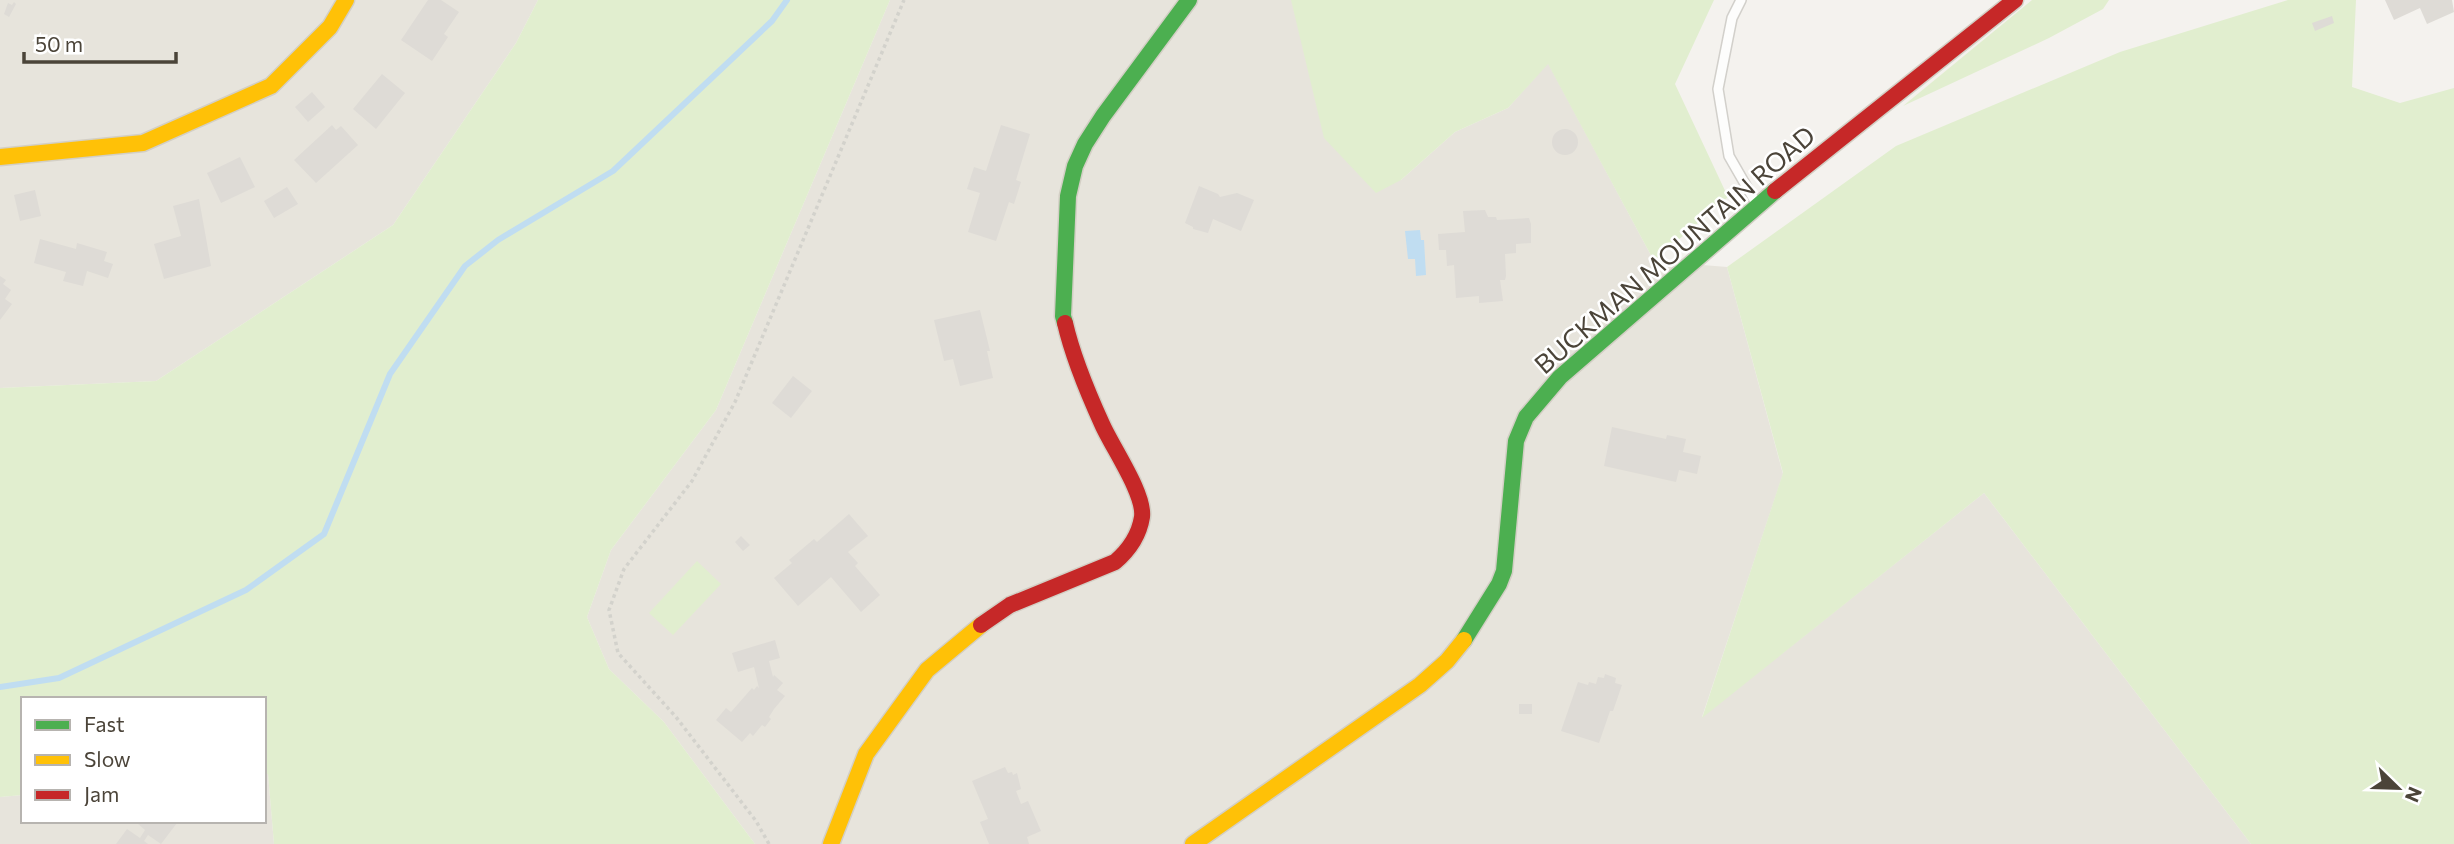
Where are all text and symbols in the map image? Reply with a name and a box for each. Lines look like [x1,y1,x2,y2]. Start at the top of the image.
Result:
scale bar [24,21,177,65]
text: 50 m [35,31,83,56]
street label: BUCKMAN MOUNTAIN ROAD [1527,119,1821,379]
legend [21,697,266,823]
text: Fast [84,711,125,736]
text: Slow [84,746,131,771]
north arrow [2363,753,2433,823]
text: Jam [84,781,119,806]
text: N [2401,784,2427,806]

